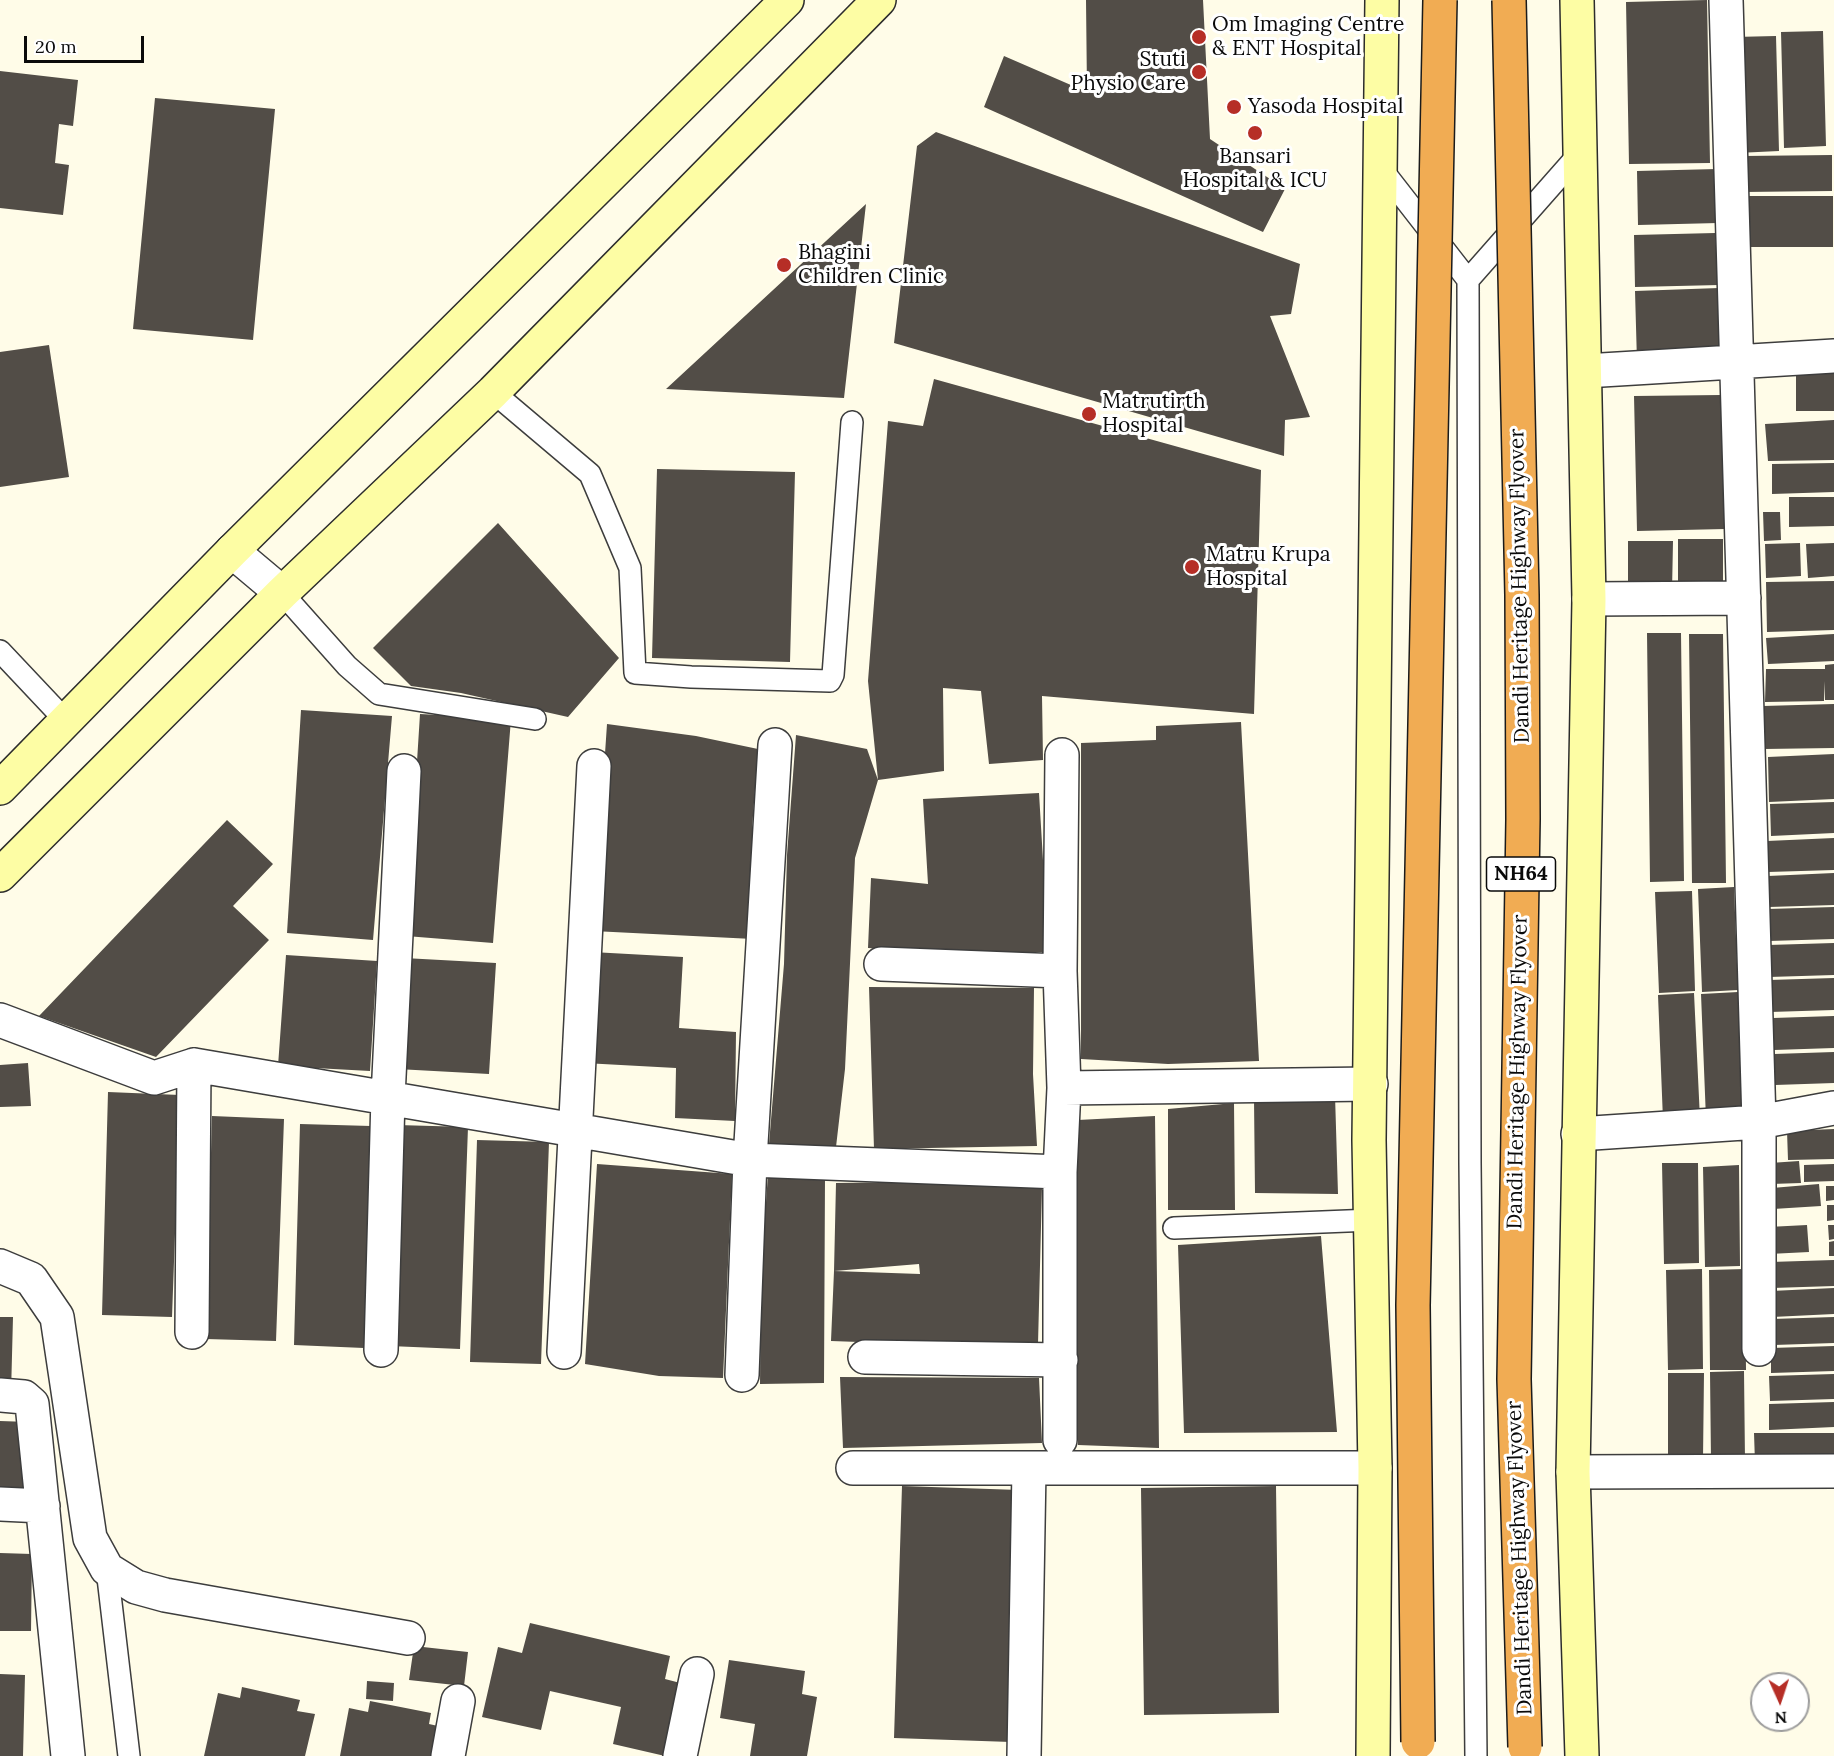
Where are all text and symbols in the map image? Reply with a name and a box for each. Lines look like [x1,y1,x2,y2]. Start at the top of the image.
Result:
place label: Om Imaging Centre & ENT Hospital [1212,12,1404,62]
scale bar [27,24,147,62]
marker: Om Imaging Centre & ENT Hospital [1190,28,1208,46]
text: 20 m [35,35,77,58]
place label: Stuti Physio Care [1071,47,1186,97]
marker: Stuti Physio Care [1190,63,1208,81]
place label: Yasoda Hospital [1248,94,1403,120]
marker: Yasoda Hospital [1225,98,1243,116]
marker: Bansari Hospital & ICU [1246,124,1264,142]
place label: Bansari Hospital & ICU [1183,144,1327,194]
place label: Bhagini Children Clinic [798,240,944,290]
marker: Bhagini Children Clinic [775,256,793,274]
place label: Matrutirth Hospital [1102,389,1206,439]
marker: Matrutirth Hospital [1080,405,1098,423]
street label: Dandi Heritage Highway Flyover [1505,428,1535,744]
place label: Matru Krupa Hospital [1206,542,1331,592]
marker: Matru Krupa Hospital [1183,558,1201,576]
road number: NH64 [1486,857,1556,891]
street label: Dandi Heritage Highway Flyover [1503,914,1533,1230]
street label: Dandi Heritage Highway Flyover [1502,1400,1538,1716]
north arrow [1750,1672,1810,1732]
text: N [1774,1708,1788,1728]

